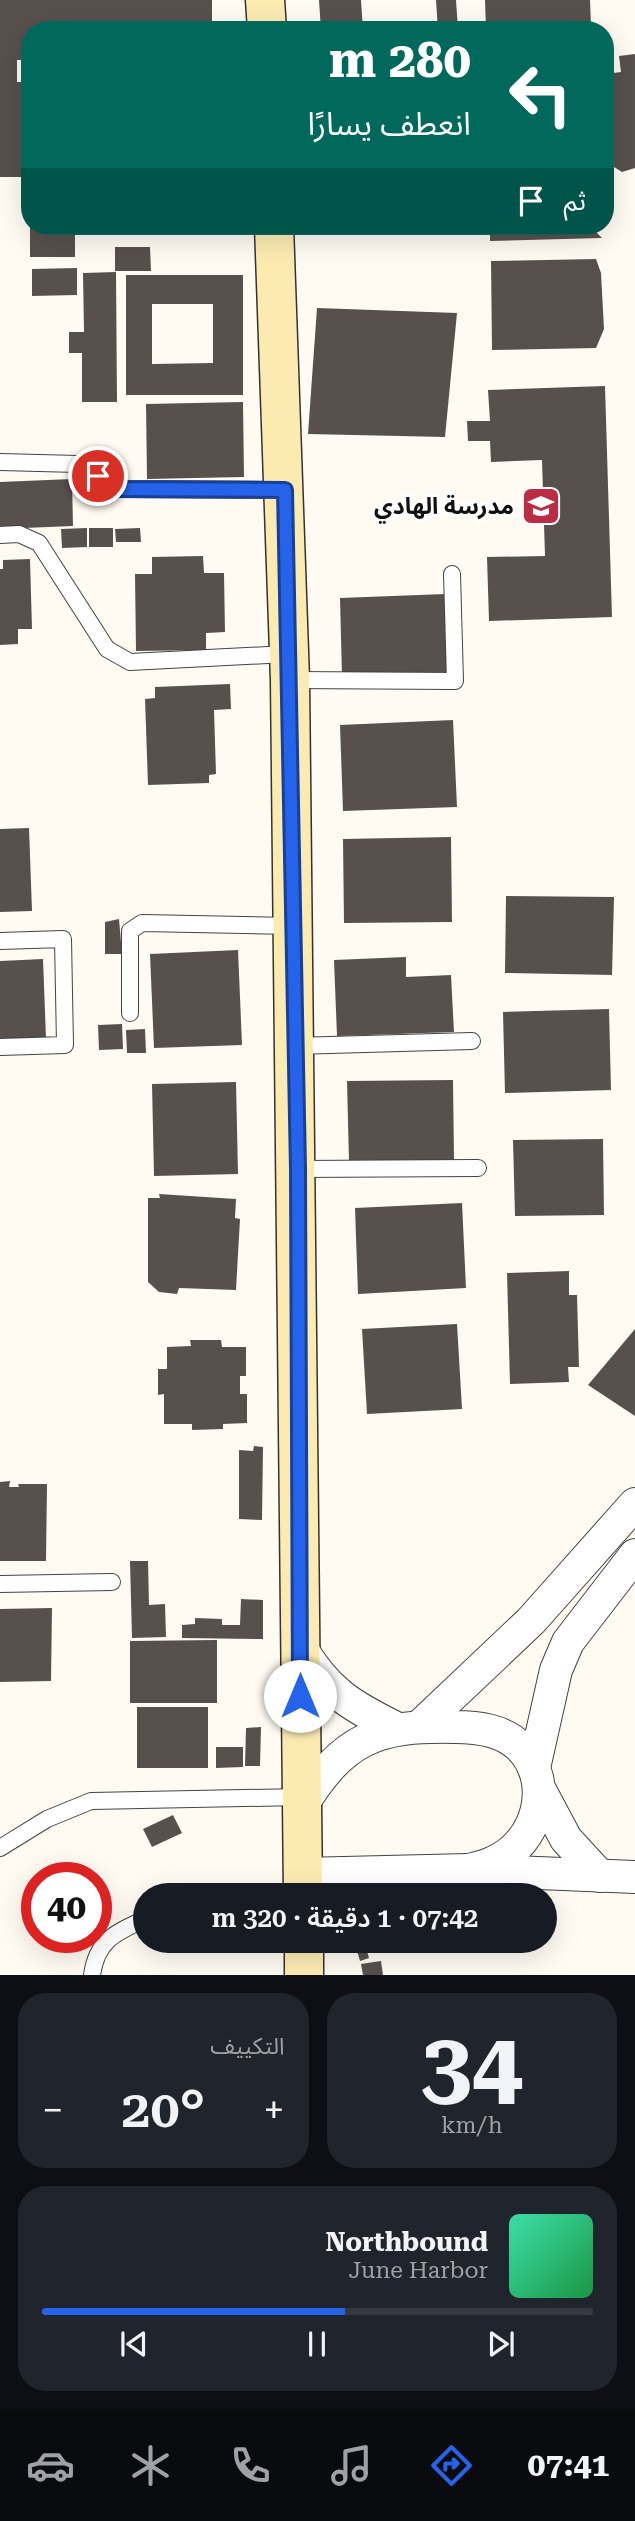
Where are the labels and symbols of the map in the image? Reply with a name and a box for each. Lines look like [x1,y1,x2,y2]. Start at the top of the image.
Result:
pin [68,446,128,506]
school or university icon: مدرسة الهادي [520,485,562,527]
place label: مدرسة الهادي [374,493,514,524]
position arrow [263,1659,337,1733]
speed limit sign: 40 [21,1862,112,1953]

